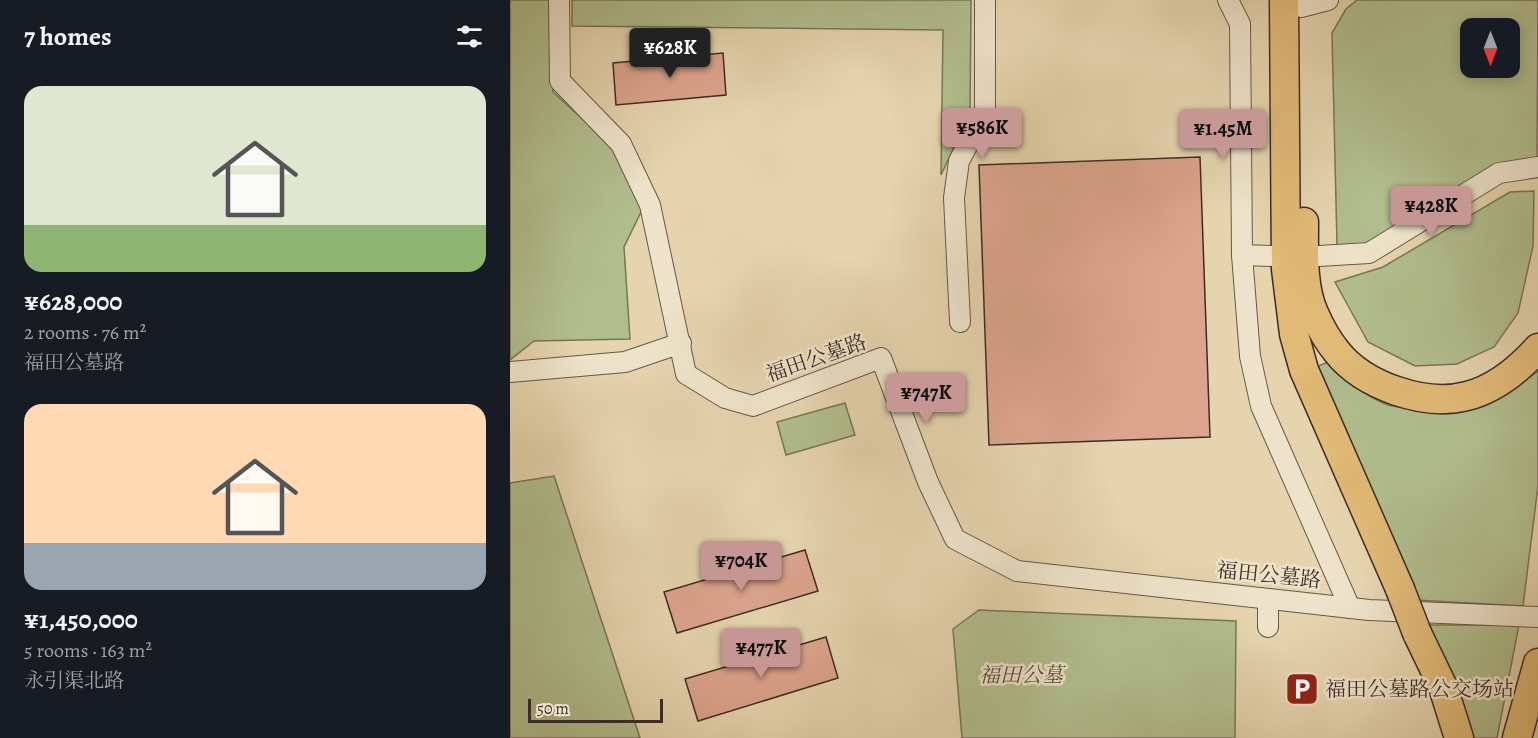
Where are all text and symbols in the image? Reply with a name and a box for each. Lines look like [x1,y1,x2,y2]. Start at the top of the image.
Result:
north arrow [1460,18,1520,78]
map controls [1460,18,1520,78]
text: 7 homes [24,19,112,54]
icon: filters [453,20,486,53]
pin: ¥628K [628,28,712,79]
text: ¥628K [643,34,697,61]
pin: ¥586K [940,108,1024,159]
pin: ¥1.45M [1174,109,1272,160]
text: ¥586K [956,114,1008,141]
text: ¥1.45M [1194,115,1252,142]
icon: home [201,125,309,233]
pin: ¥428K [1389,186,1473,237]
text: ¥428K [1404,192,1458,219]
text: ¥628,000 [24,284,122,319]
text: 2 rooms · 76 m² [24,319,146,346]
street label: 福田公墓路 [762,328,870,388]
text: 福田公墓路 [24,349,124,376]
pin: ¥747K [884,373,968,424]
text: ¥747K [900,379,952,406]
icon: home [201,443,309,551]
pin: ¥704K [699,541,783,592]
text: ¥704K [715,547,767,574]
street label: 福田公墓路 [1215,556,1323,594]
text: ¥1,450,000 [24,602,138,637]
pin: ¥477K [719,628,803,679]
text: ¥477K [735,634,787,661]
text: 5 rooms · 163 m² [24,637,152,664]
park label: 福田公墓 [979,661,1066,689]
text: 永引渠北路 [24,667,124,694]
parking icon: 福田公墓路公交场站 [1284,671,1320,707]
place label: 福田公墓路公交场站 [1325,675,1514,703]
scale bar [528,696,663,724]
text: 50 m [537,698,569,720]

